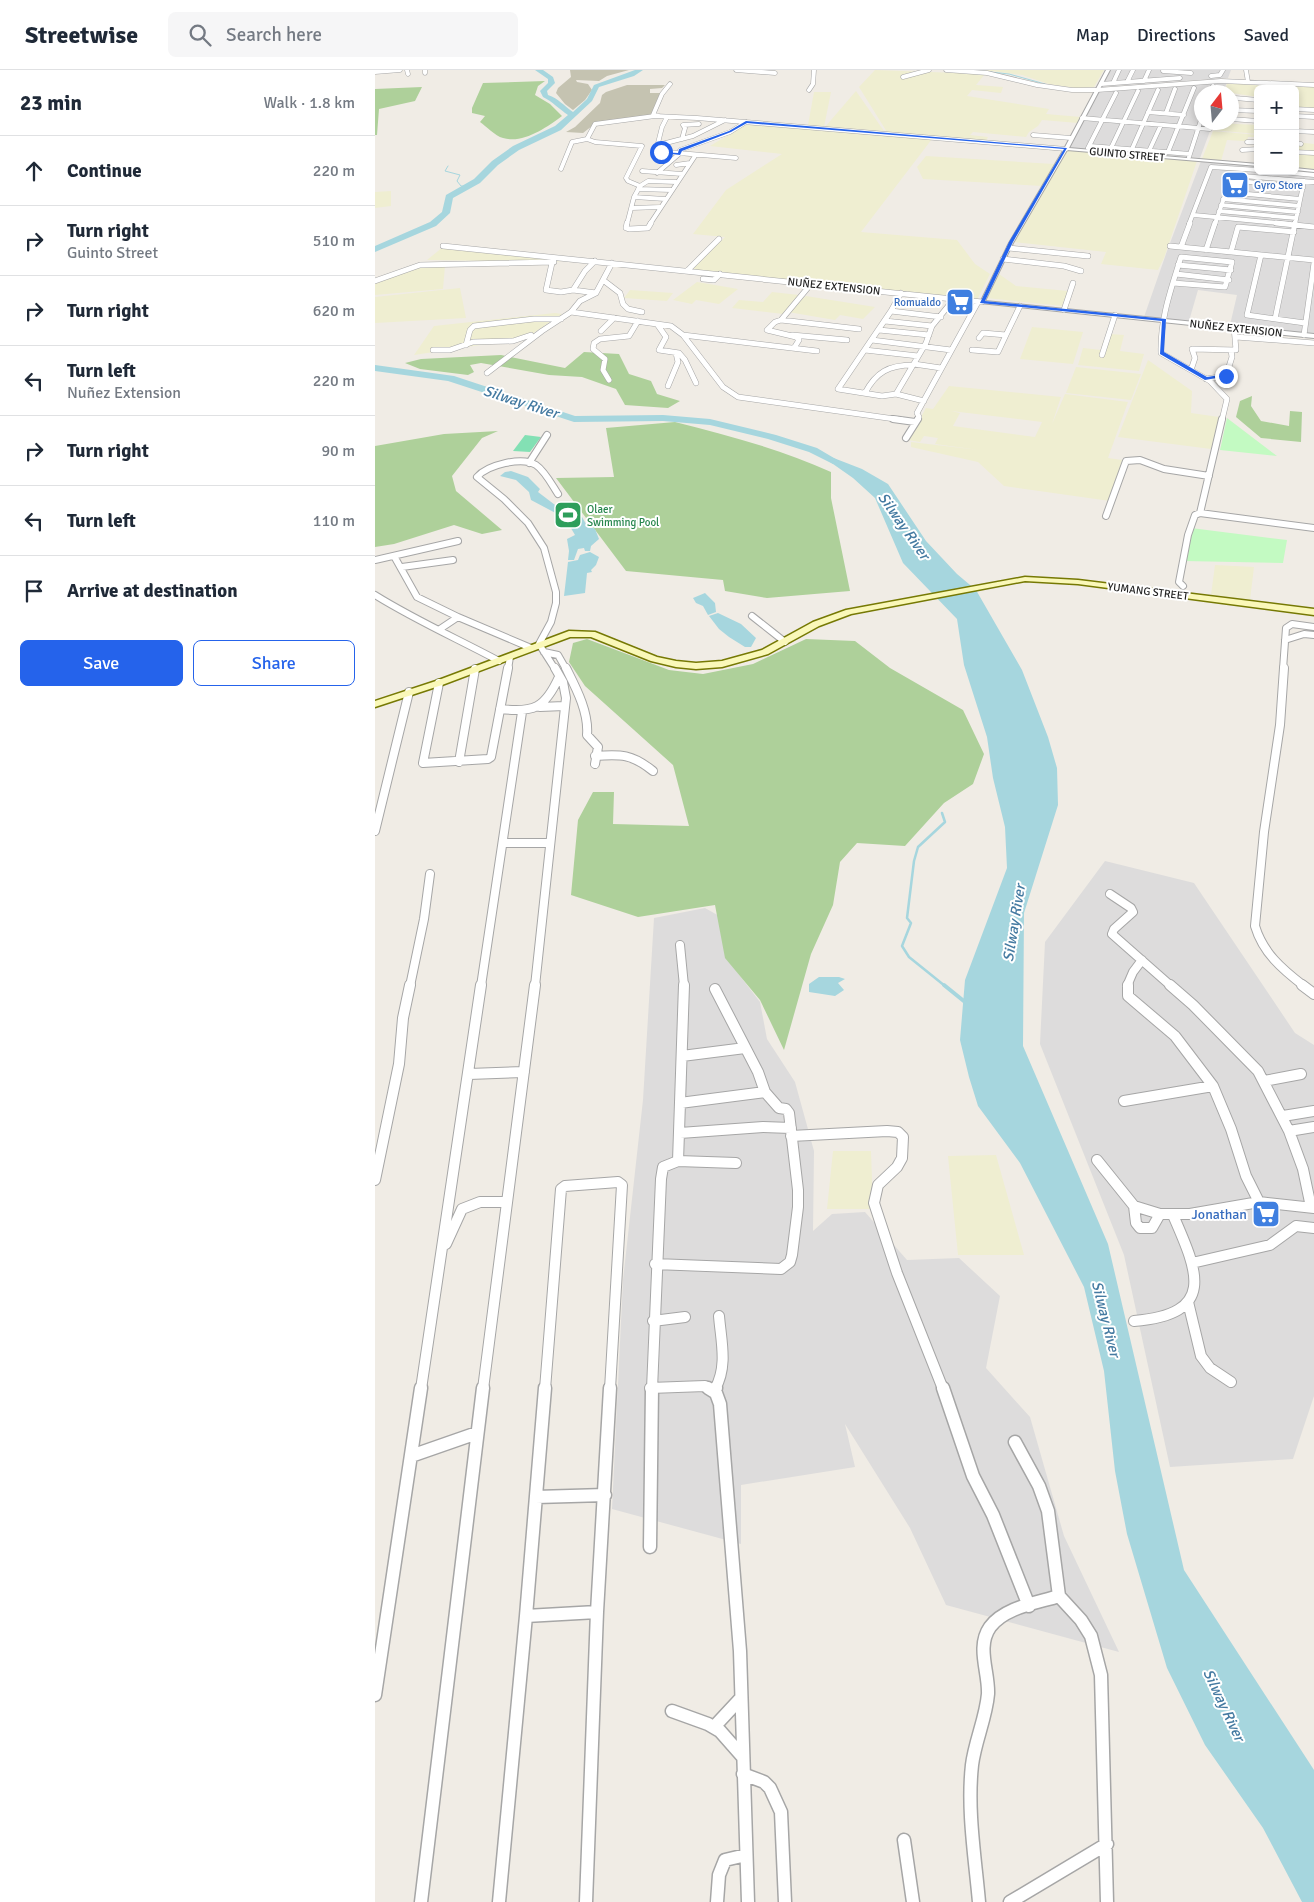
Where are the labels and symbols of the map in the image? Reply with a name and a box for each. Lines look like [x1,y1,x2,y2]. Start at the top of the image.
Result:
north arrow [1194,85,1239,130]
route start [650,141,673,164]
street label: GUINTO STREET [1089,145,1166,164]
supermarket icon: Gyro Store [1220,170,1250,200]
place label: Gyro Store [1254,179,1303,192]
street label: NUÑEZ EXTENSION [787,275,881,298]
supermarket icon: Romualdo [945,287,975,317]
place label: Romualdo [894,296,941,309]
street label: NUÑEZ EXTENSION [1189,317,1283,340]
route end [1215,365,1238,388]
water label: Silway River [481,381,563,423]
water label: Silway River [874,489,935,565]
sports icon: Olaer Swimming Pool [553,500,583,530]
place label: Olaer Swimming Pool [587,503,659,529]
street label: YUMANG STREET [1107,580,1190,603]
water label: Silway River [999,881,1029,963]
supermarket icon: Jonathan [1251,1199,1281,1229]
place label: Jonathan [1192,1206,1247,1223]
water label: Silway River [1088,1279,1125,1361]
water label: Silway River [1199,1666,1250,1746]

